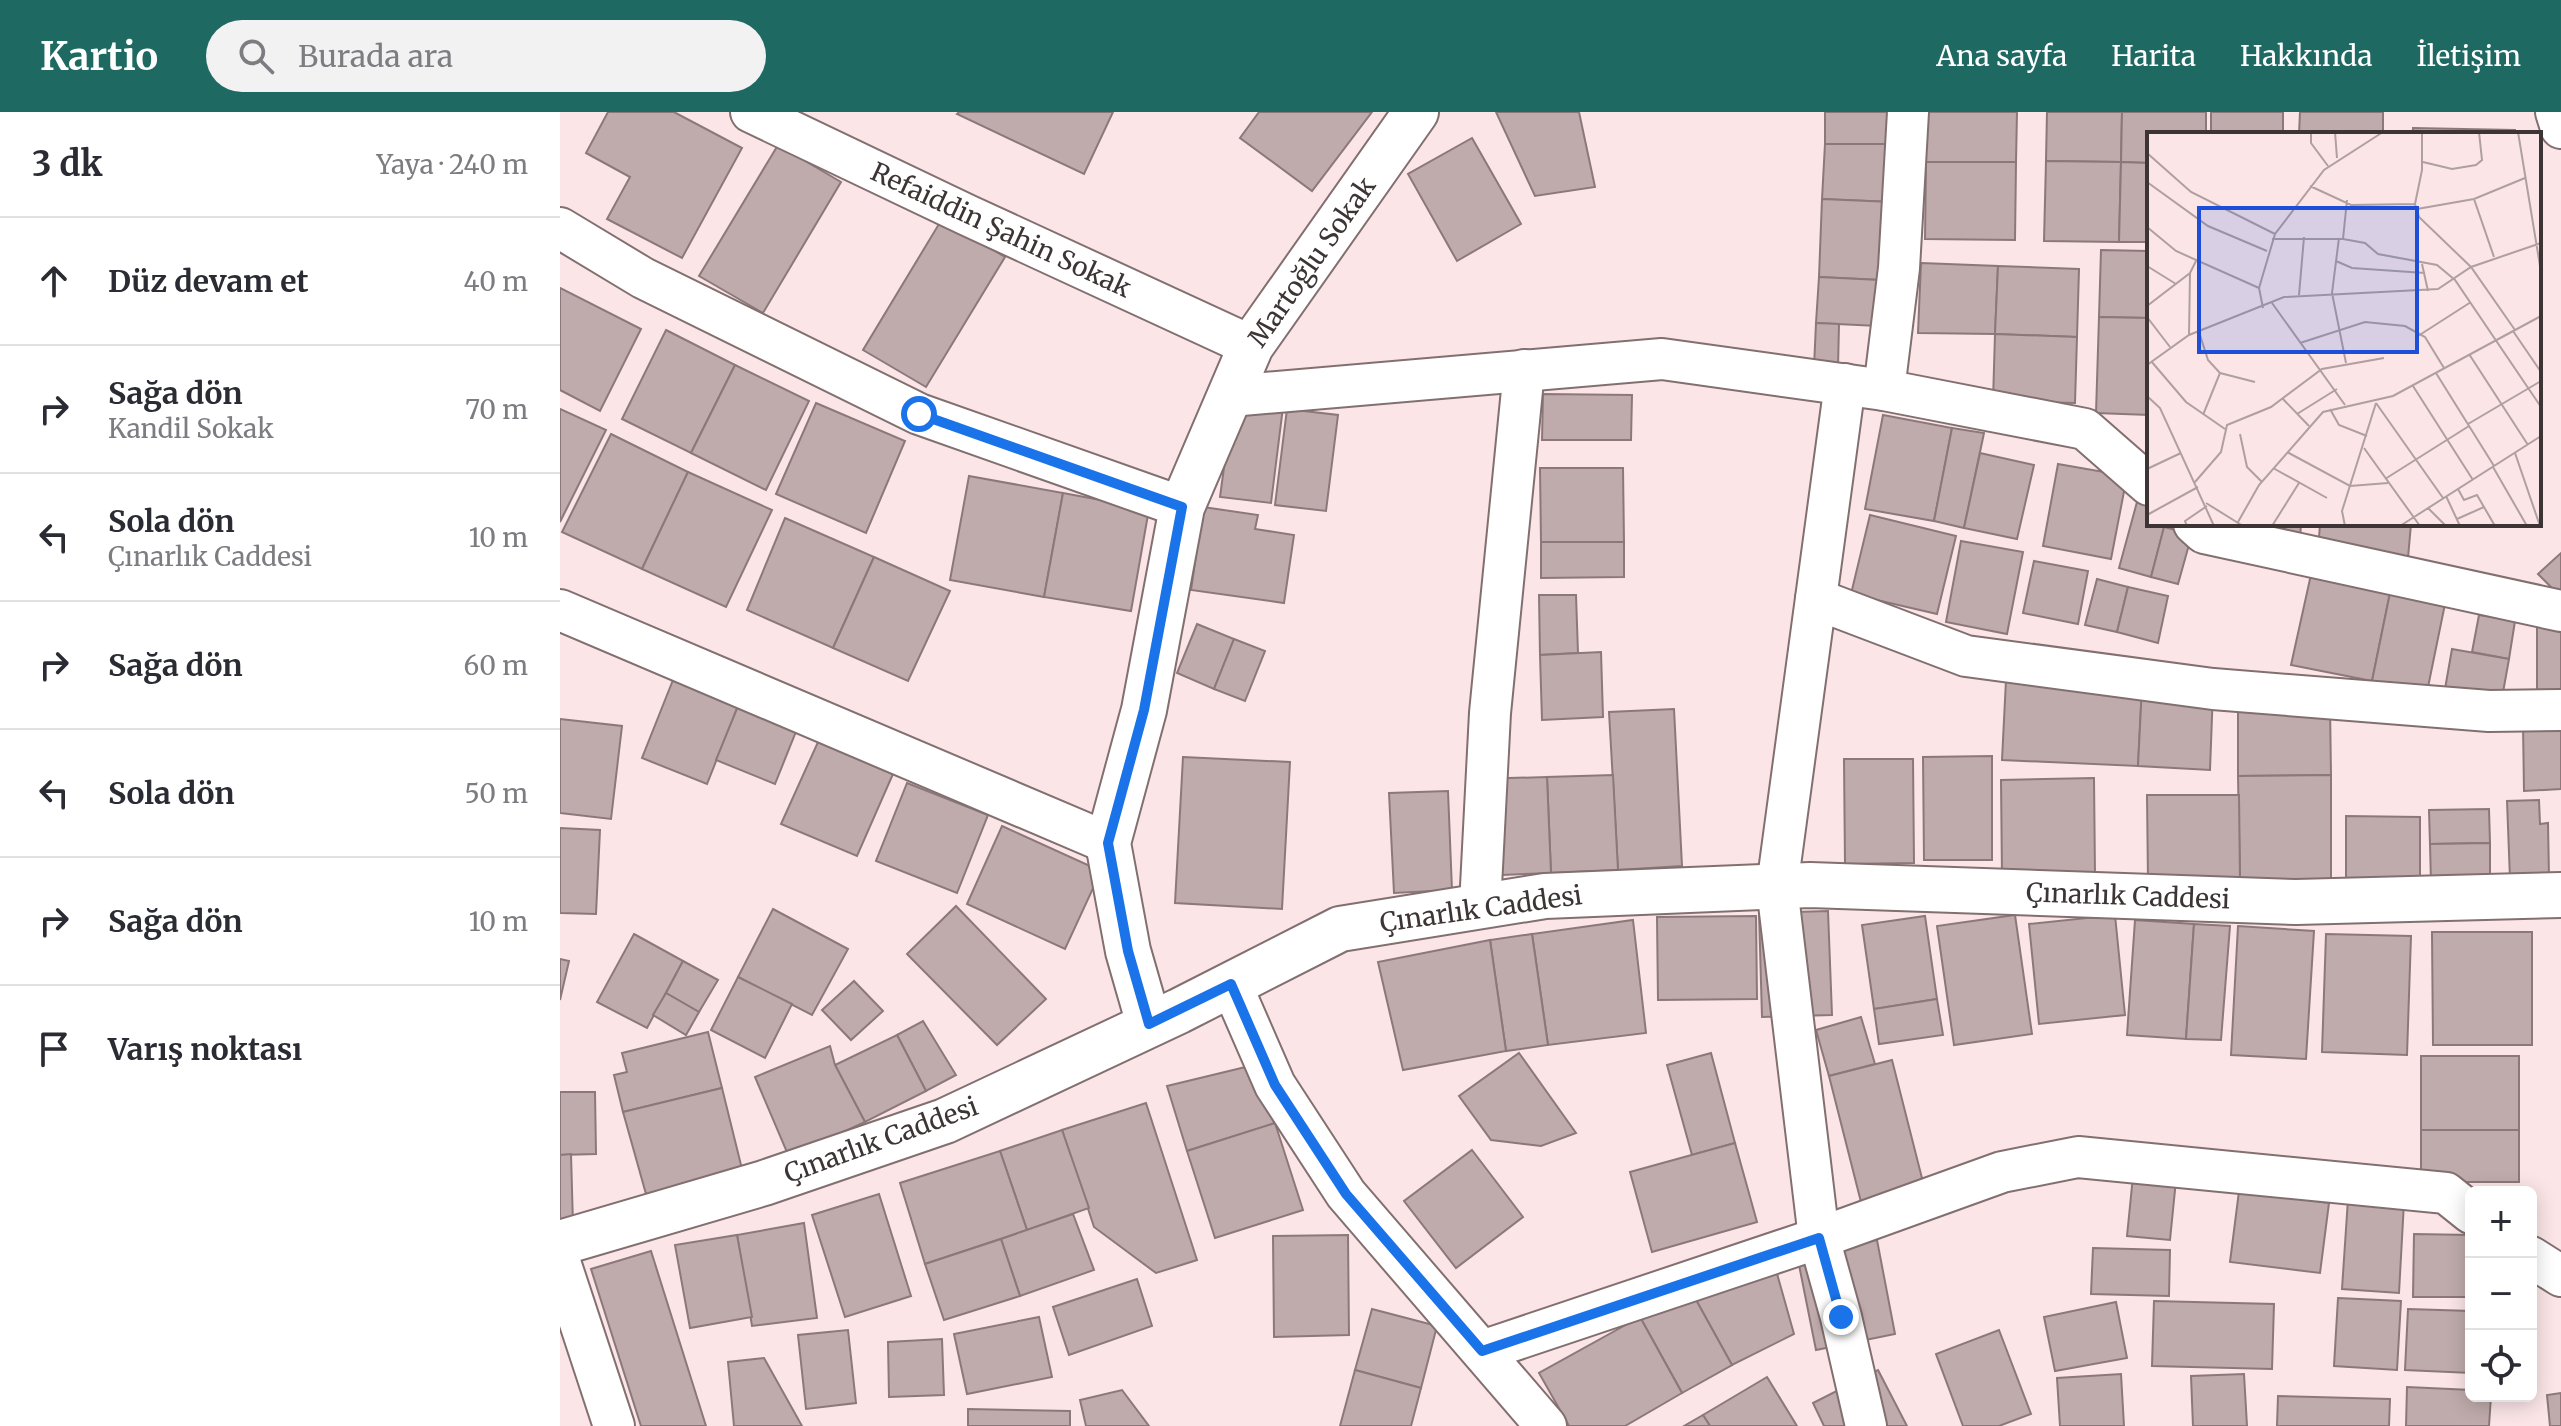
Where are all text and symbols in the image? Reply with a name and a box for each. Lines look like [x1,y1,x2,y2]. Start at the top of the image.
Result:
search box [206,20,766,92]
text: Kartio [40,33,158,80]
icon: search [234,34,278,78]
text: Burada ara [298,37,453,75]
text: Ana sayfa [1936,38,2067,74]
text: Harita [2111,38,2196,74]
text: Hakkında [2240,38,2373,74]
text: İletişim [2417,38,2521,74]
inset map [2147,132,2541,526]
text: 3 dk [32,143,102,185]
text: Yaya · 240 m [376,148,528,181]
street label: Refaiddin Şahin Sokak [866,155,1137,305]
street label: Martoğlu Sokak [1241,170,1383,353]
icon: ahead [32,259,76,303]
text: Düz devam et [108,262,309,300]
text: 40 m [464,265,528,298]
text: Sağa dön [108,374,243,412]
icon: right [32,387,76,431]
text: 70 m [465,393,528,426]
route start [901,396,937,432]
text: Kandil Sokak [108,412,274,445]
text: Sola dön [108,502,235,540]
icon: left [32,515,76,559]
text: 10 m [469,521,528,554]
text: Çınarlık Caddesi [108,540,312,573]
icon: right [32,643,76,687]
text: Sağa dön [108,646,243,684]
text: 60 m [464,649,528,682]
icon: left [32,771,76,815]
text: Sola dön [108,774,235,812]
text: 50 m [464,777,528,810]
street label: Çınarlık Caddesi [2026,875,2230,916]
street label: Çınarlık Caddesi [1378,878,1584,939]
icon: right [32,899,76,943]
text: Sağa dön [108,902,243,940]
text: 10 m [469,905,528,938]
icon: arrive [32,1027,76,1071]
text: Varış noktası [108,1030,302,1068]
street label: Çınarlık Caddesi [779,1089,982,1190]
map controls [2465,1186,2537,1402]
button: + [2465,1186,2537,1258]
button: − [2465,1258,2537,1330]
route end [1823,1299,1859,1335]
button: locate [2465,1330,2537,1402]

